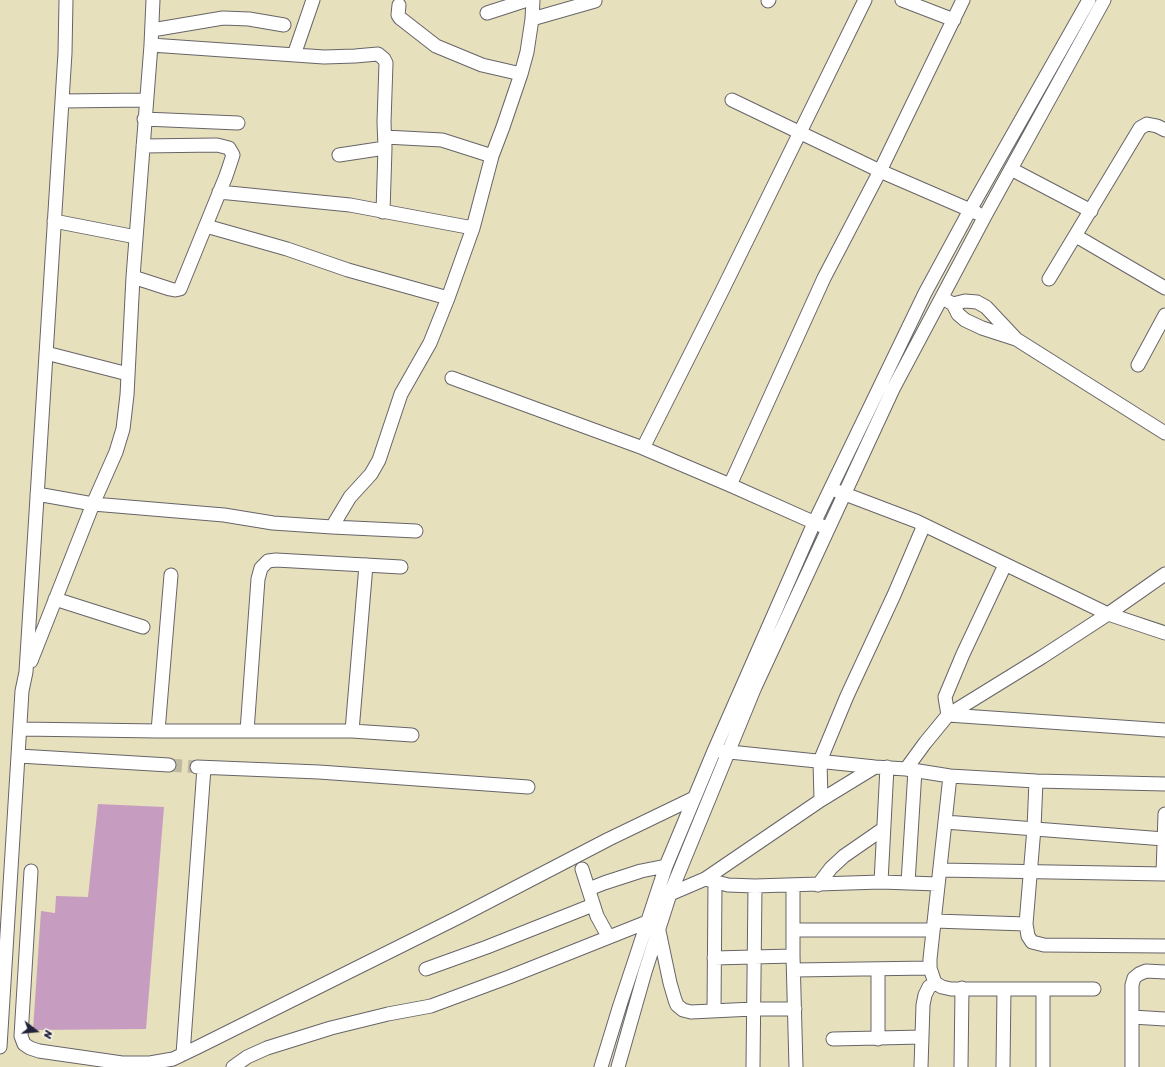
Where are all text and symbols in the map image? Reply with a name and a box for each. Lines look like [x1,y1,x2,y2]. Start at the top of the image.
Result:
north arrow [16,1011,56,1051]
text: N [38,1028,58,1041]

